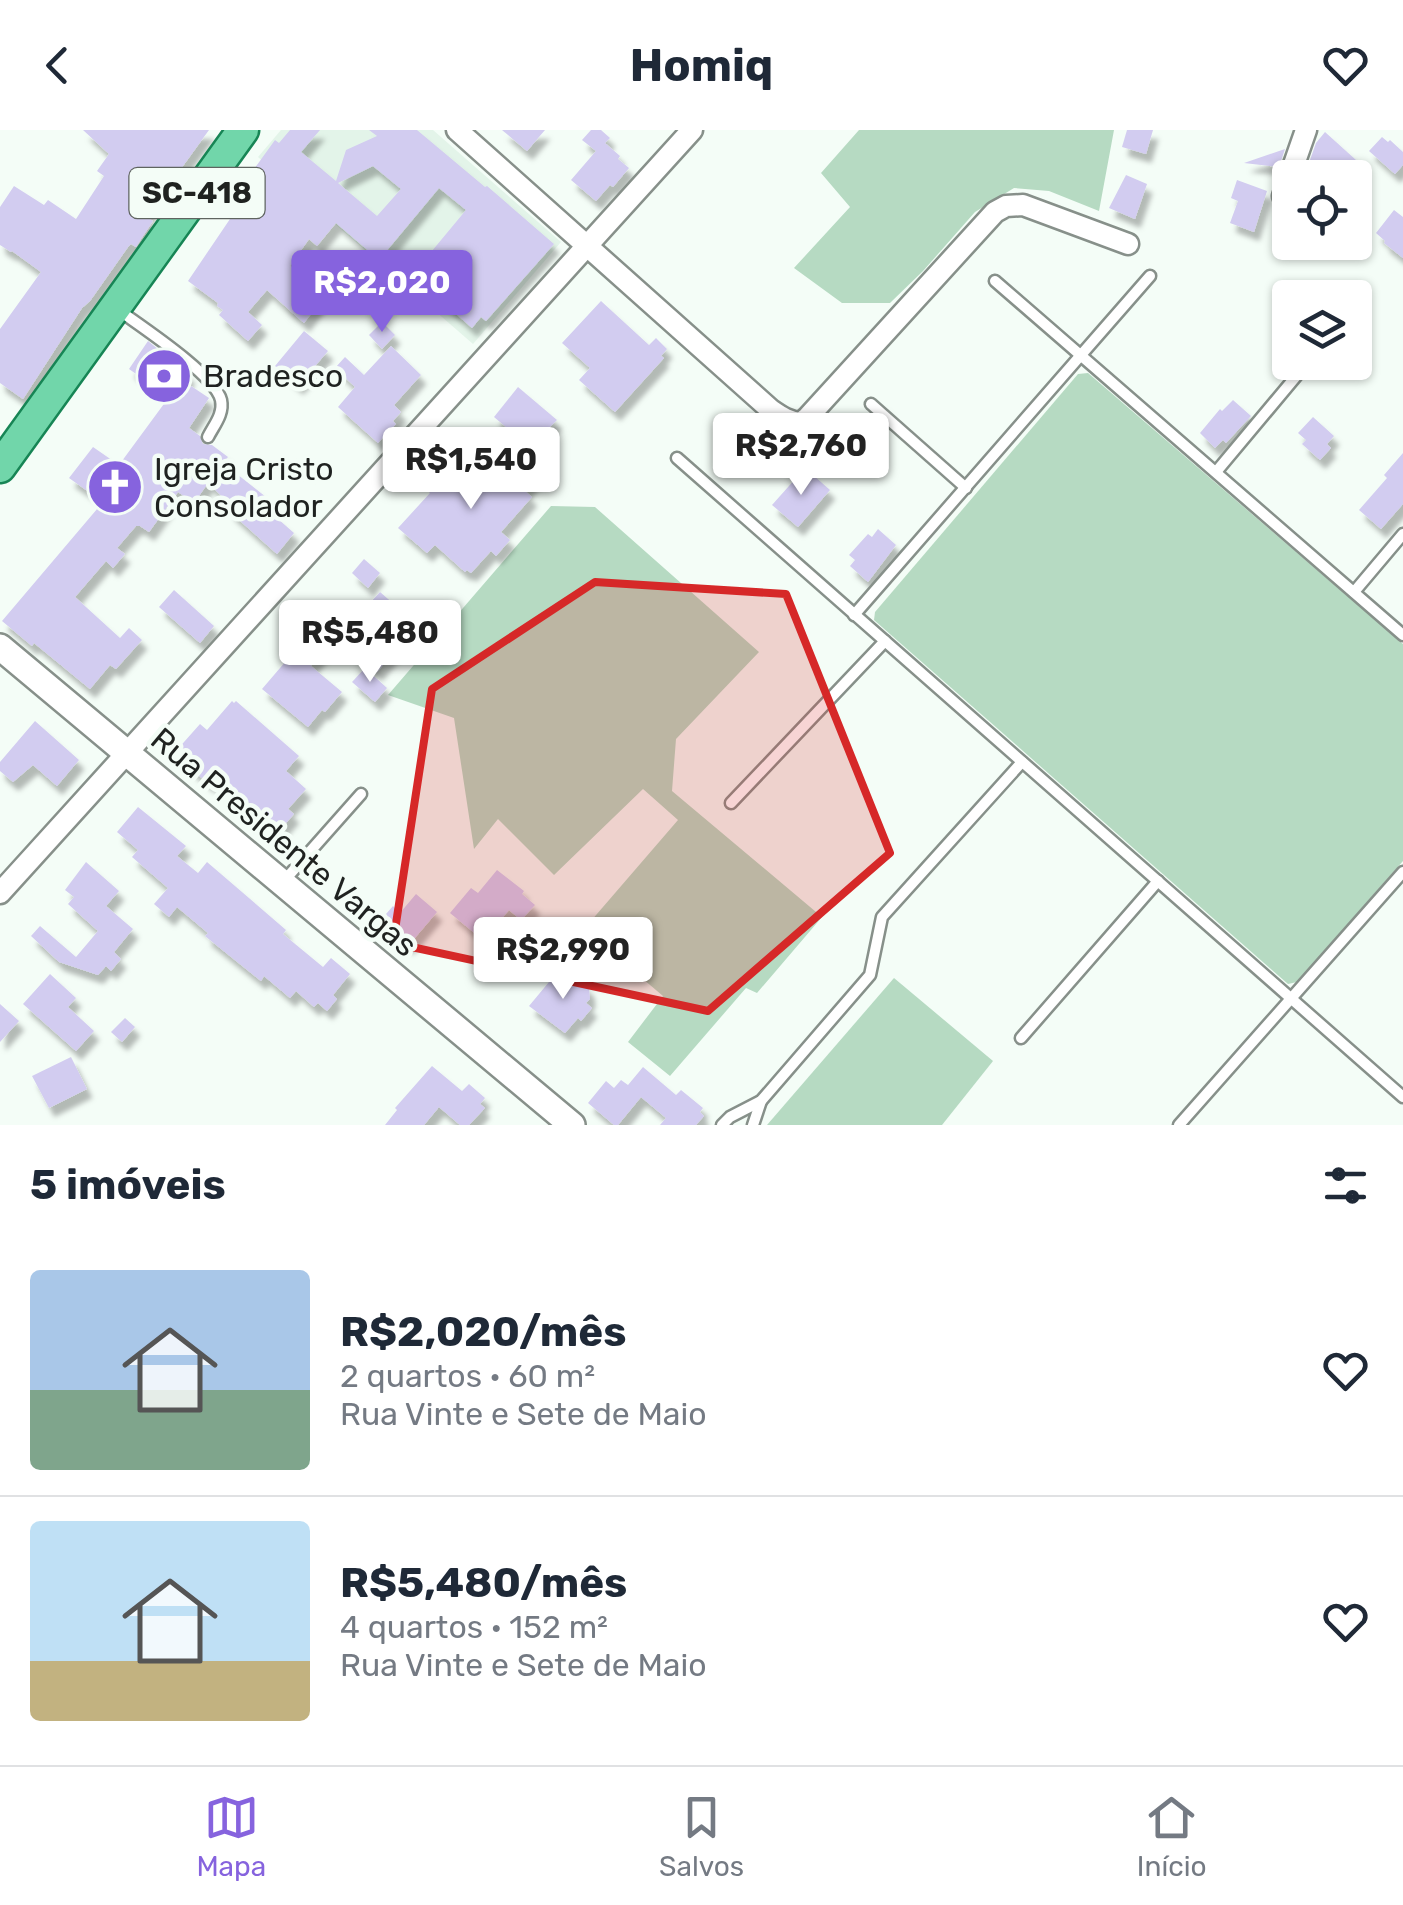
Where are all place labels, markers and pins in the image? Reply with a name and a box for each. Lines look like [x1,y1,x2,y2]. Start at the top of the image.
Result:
pin: R$2,020 [290,250,474,335]
bank icon: Bradesco [134,346,194,406]
place label: Bradesco [203,357,343,395]
pin: R$2,760 [709,413,893,498]
pin: R$1,540 [379,427,563,512]
place label: Igreja Cristo Consolador [154,450,334,525]
church icon: Igreja Cristo Consolador [85,457,145,517]
pin: R$5,480 [278,600,462,685]
pin: R$2,990 [471,917,655,1002]

